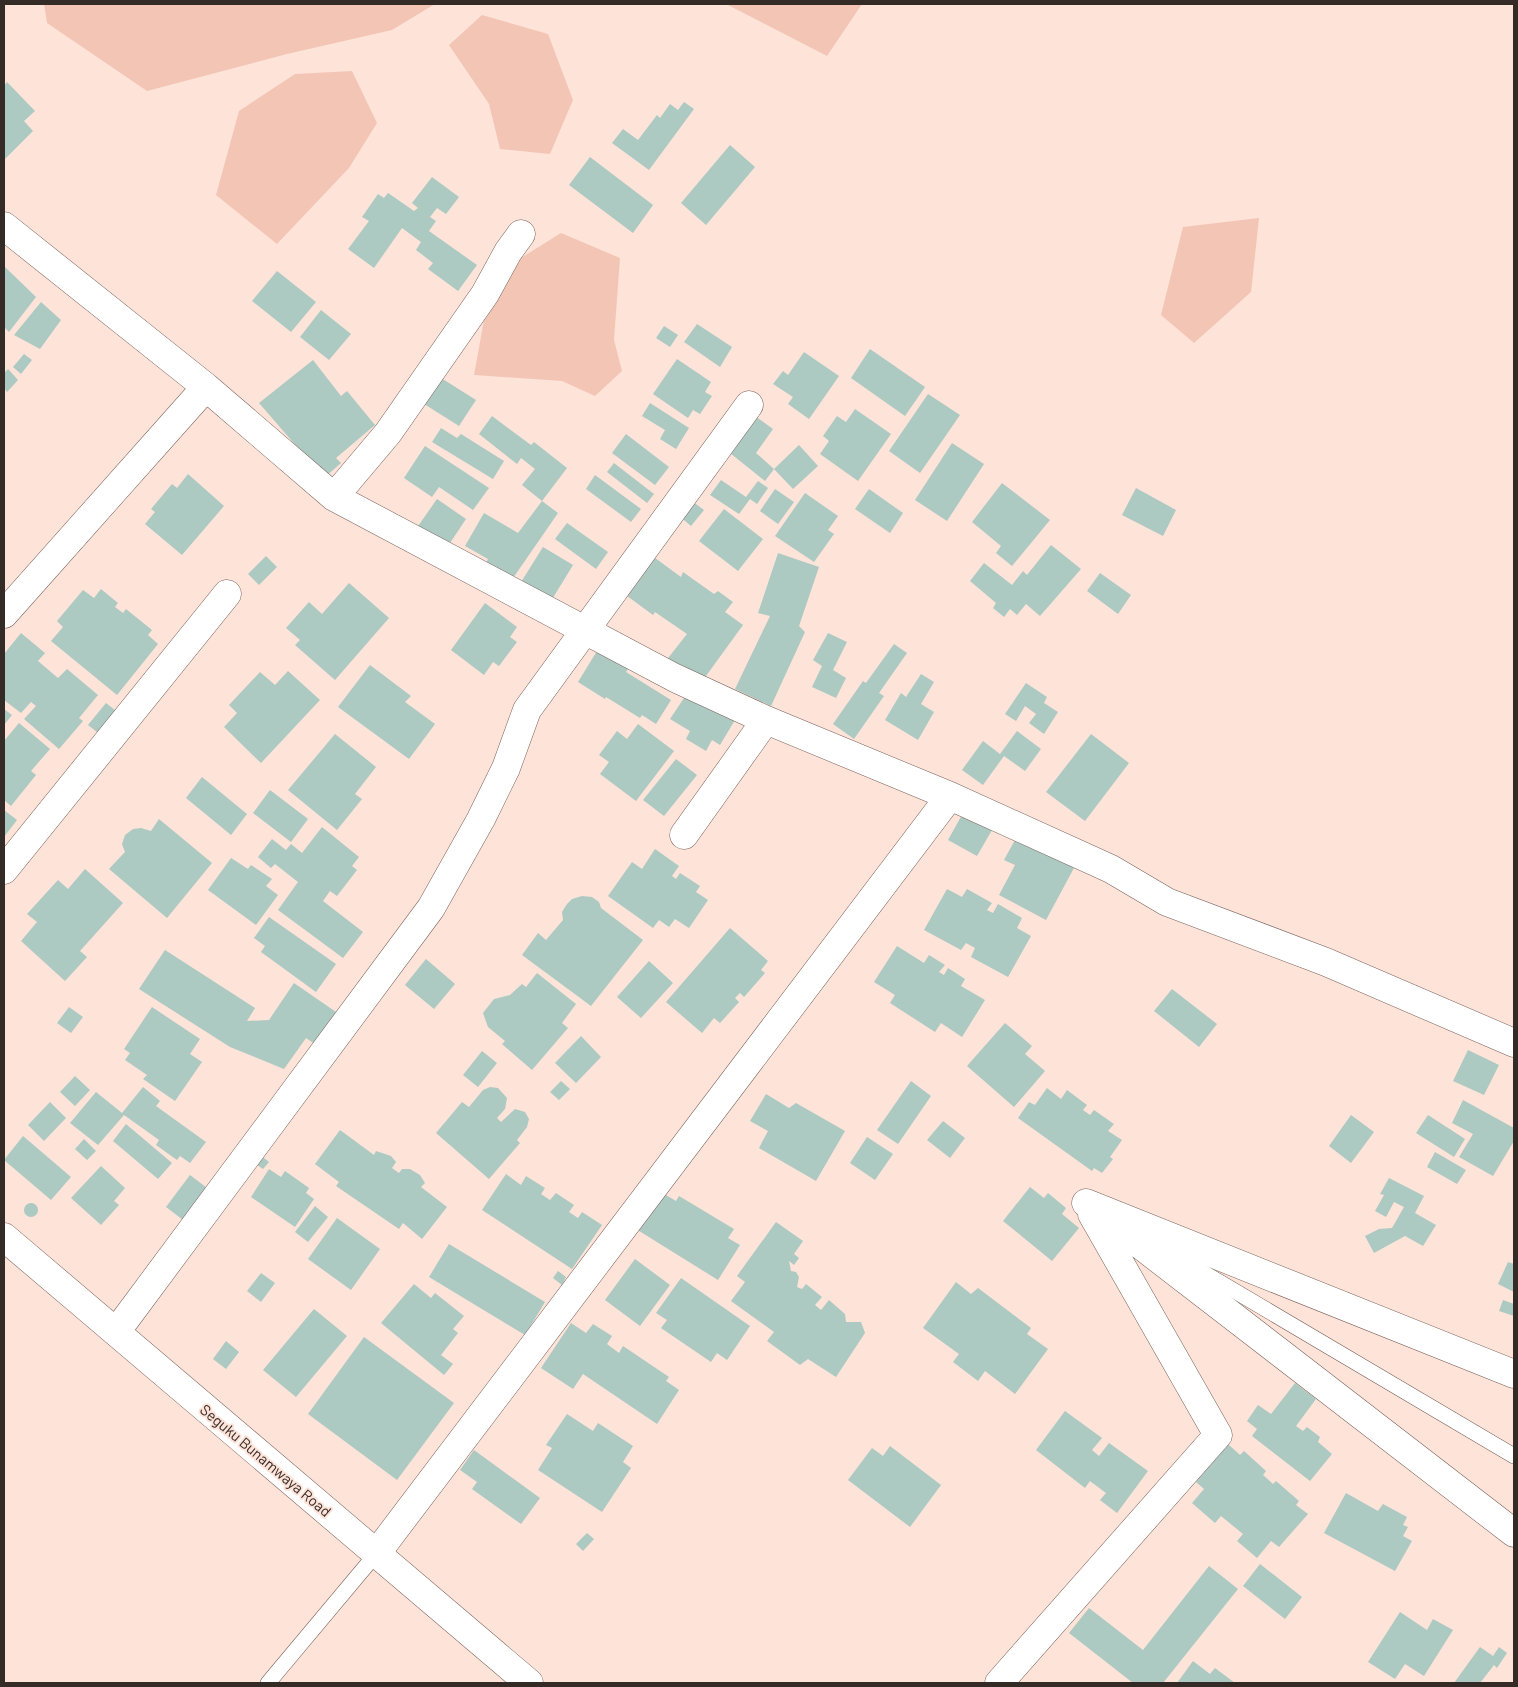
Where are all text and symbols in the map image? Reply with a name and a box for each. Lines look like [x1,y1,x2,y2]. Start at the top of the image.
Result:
street label: Seguku Bunamwaya Road [197,1400,335,1520]

